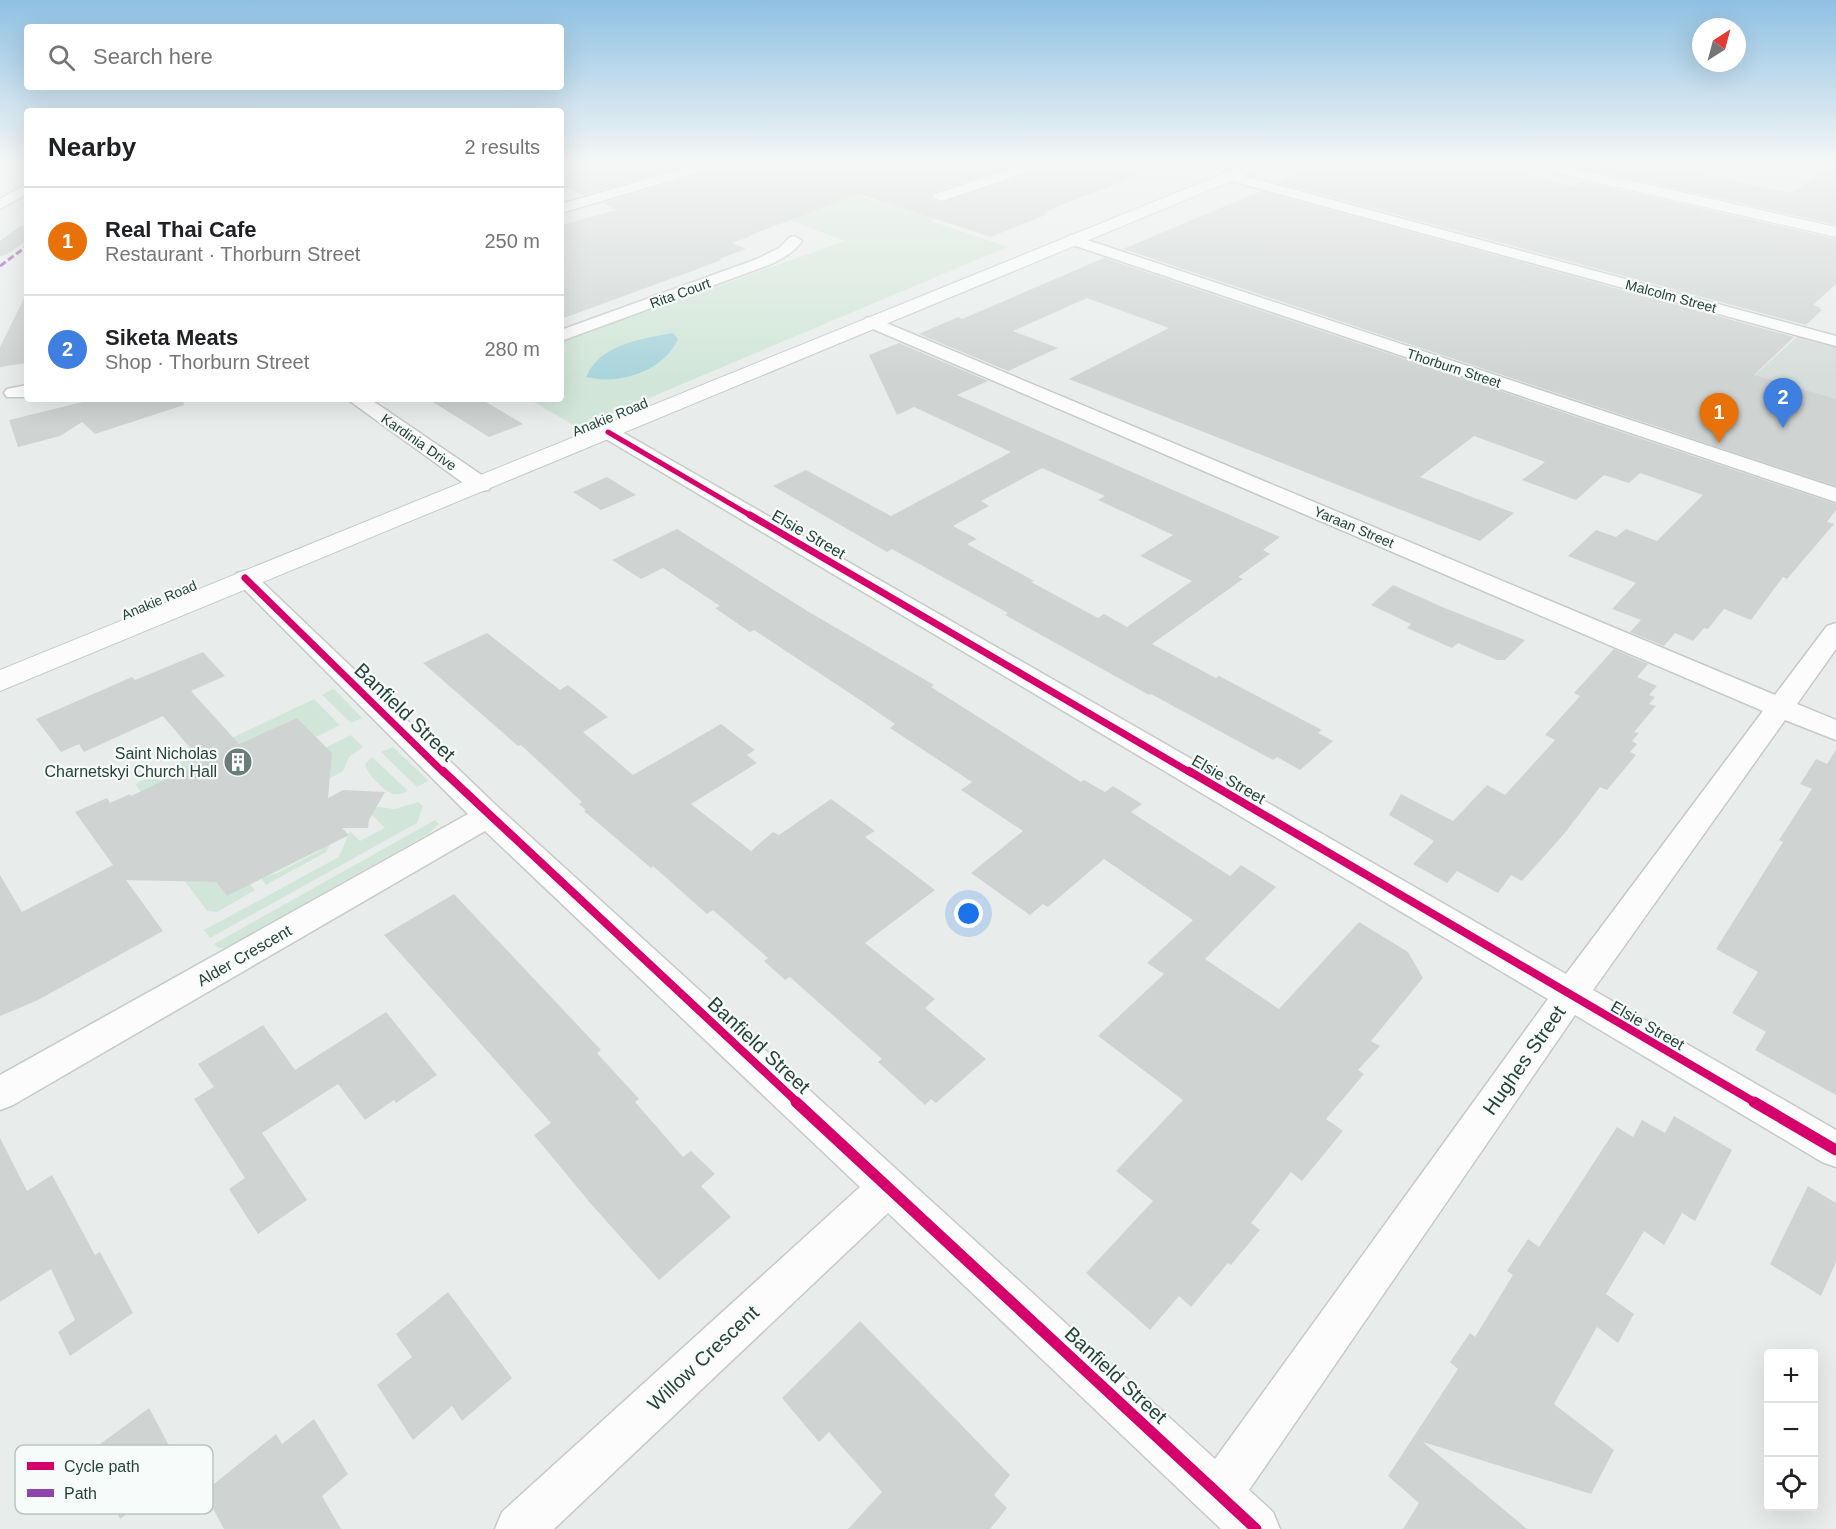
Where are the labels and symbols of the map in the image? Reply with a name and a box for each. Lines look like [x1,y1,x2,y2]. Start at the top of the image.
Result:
north arrow [1692,18,1746,72]
street label: Rita Court [648,275,712,311]
street label: Malcolm Street [1624,276,1718,316]
street label: Thorburn Street [1405,345,1503,391]
pin: 2 [1764,378,1802,428]
pin: 1 [1700,394,1738,443]
street label: Anakie Road [570,395,650,439]
street label: Kardinia Drive [378,410,460,474]
street label: Yaraan Street [1312,503,1397,551]
street label: Elsie Street [769,507,849,563]
street label: Anakie Road [119,577,199,623]
street label: Banfield Street [350,659,460,766]
place label: Saint Nicholas Charnetskyi Church Hall [44,745,217,780]
building icon: Saint Nicholas Charnetskyi Church Hall [222,746,254,778]
street label: Elsie Street [1189,752,1269,808]
your location [954,899,983,928]
street label: Alder Crescent [194,921,295,989]
street label: Banfield Street [704,992,815,1098]
street label: Elsie Street [1608,998,1688,1054]
street label: Hughes Street [1478,1001,1570,1119]
street label: Willow Crescent [643,1301,763,1415]
street label: Banfield Street [1061,1322,1172,1428]
legend [15,1445,213,1514]
text: Cycle path [64,1458,140,1475]
text: Path [64,1485,97,1502]

